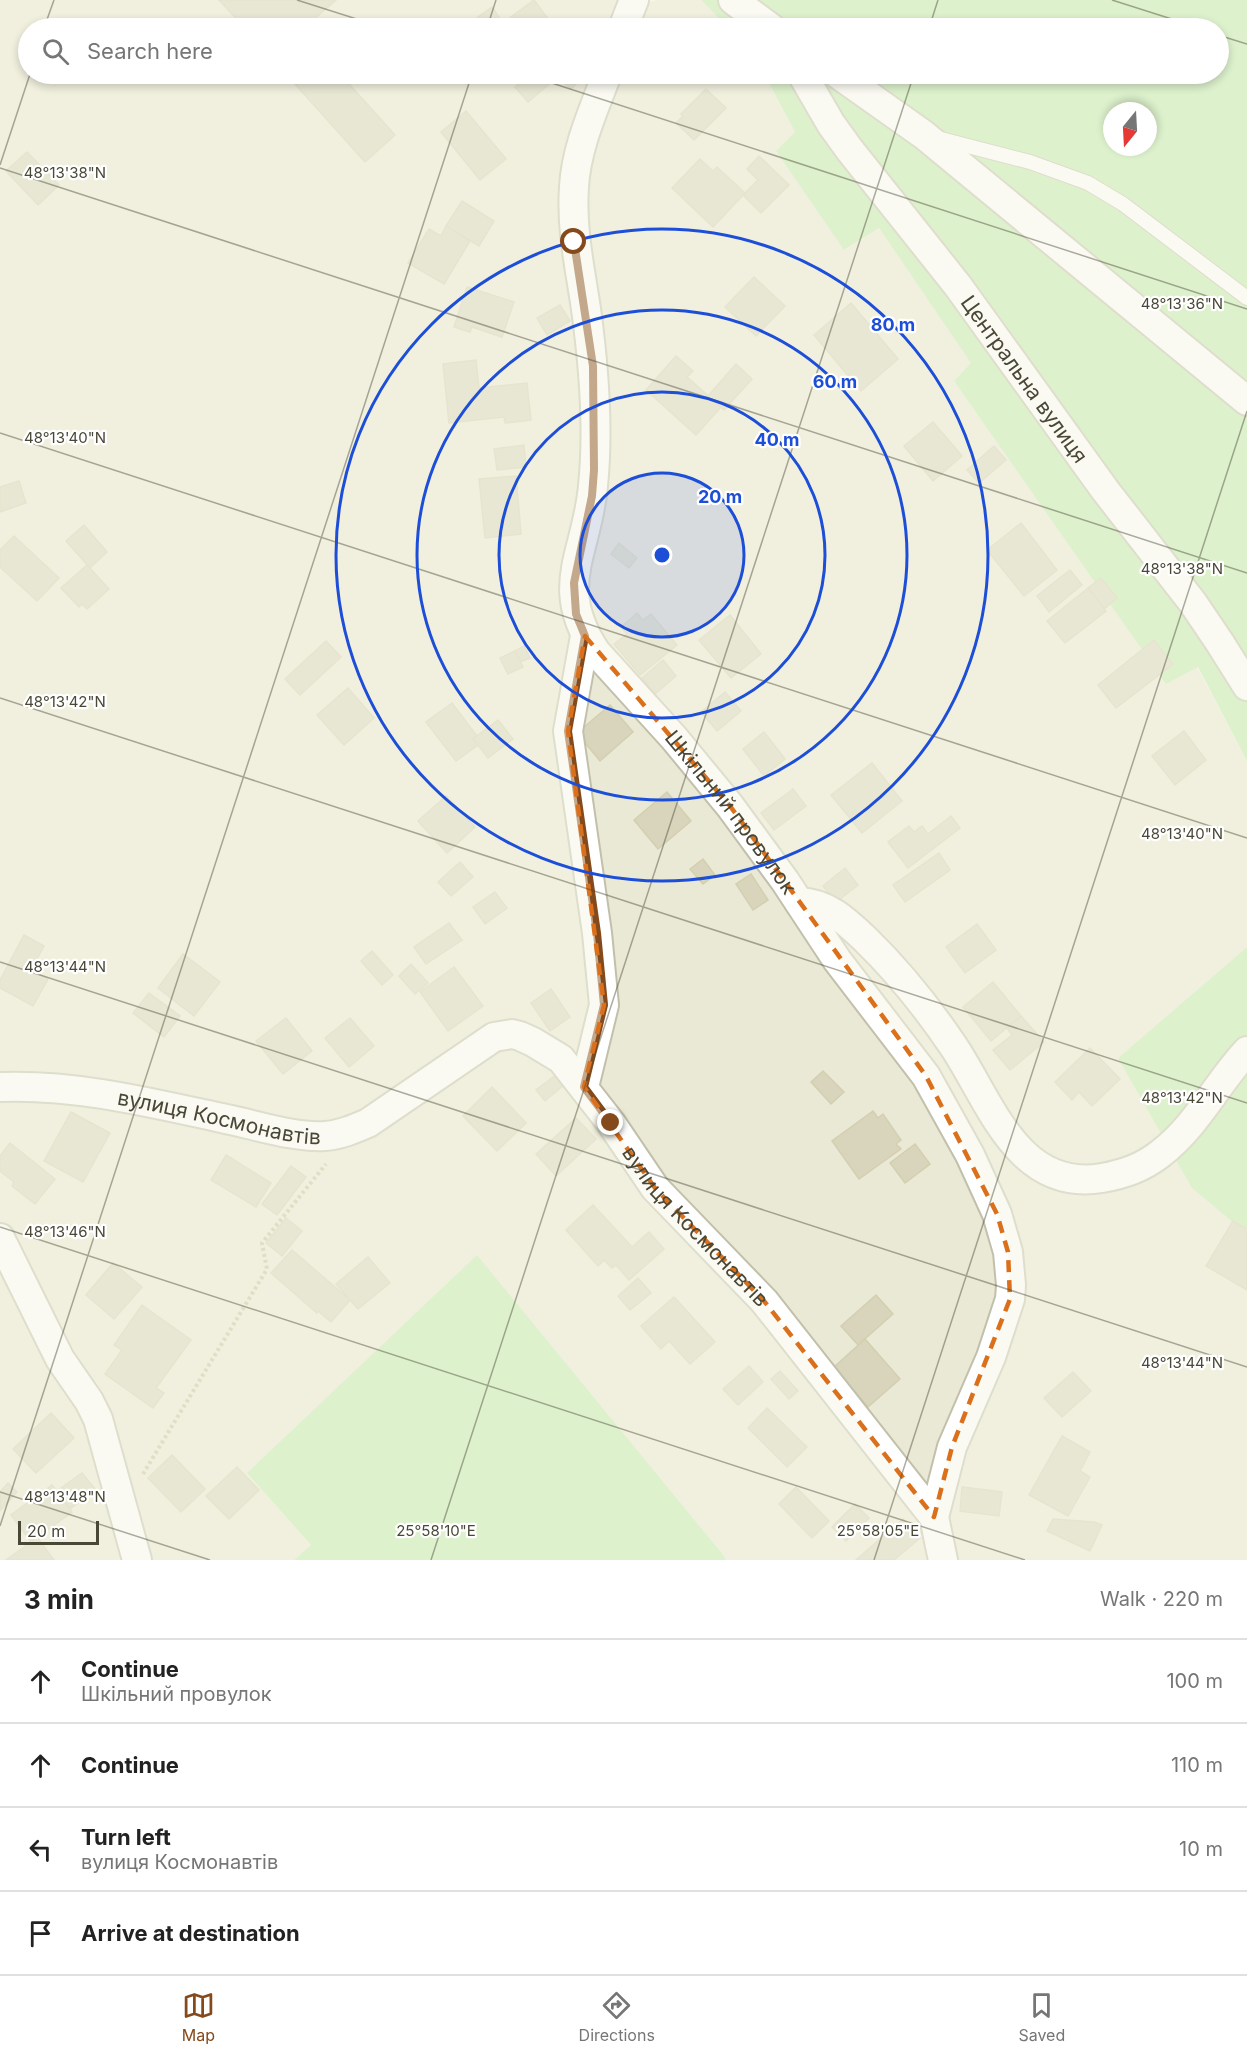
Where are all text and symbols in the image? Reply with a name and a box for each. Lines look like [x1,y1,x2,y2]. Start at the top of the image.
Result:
search box [18,18,1229,84]
icon: search [39,35,72,68]
text: Search here [87,38,213,64]
north arrow [1103,102,1157,156]
text: 48°13'38"N [24,163,106,182]
route start [560,228,586,254]
street label: Центральна вулиця [956,290,1093,467]
text: 48°13'36"N [1141,294,1223,313]
text: 80 m [871,314,915,335]
text: 60 m [813,371,857,392]
text: 48°13'40"N [24,428,106,447]
text: 40 m [755,429,800,450]
text: 20 m [698,486,742,507]
centre of rings [652,545,672,565]
text: 48°13'38"N [1141,559,1223,578]
text: 48°13'42"N [24,692,106,711]
street label: Шкільний провулок [660,725,803,899]
text: 48°13'40"N [1141,824,1223,843]
text: 48°13'44"N [24,957,106,976]
street label: вулиця Космонавтів [116,1084,321,1149]
text: 48°13'42"N [1141,1088,1223,1107]
route end [597,1109,623,1135]
street label: вулиця Космонавтів [618,1141,774,1311]
text: 48°13'46"N [24,1222,106,1241]
text: 48°13'44"N [1141,1353,1223,1372]
text: 48°13'48"N [24,1487,106,1506]
scale bar [18,1518,99,1546]
text: 20 m [27,1521,65,1541]
text: 25°58'10"E [396,1521,476,1540]
text: 25°58'05"E [837,1521,919,1540]
text: 3 min [24,1584,94,1615]
text: Walk · 220 m [1100,1587,1223,1611]
text: Continue [81,1656,179,1682]
icon: ahead [24,1665,57,1698]
text: 100 m [1166,1669,1223,1693]
text: Шкільний провулок [81,1682,272,1706]
icon: ahead [24,1749,57,1782]
text: Continue [81,1752,179,1778]
text: 110 m [1171,1753,1223,1777]
text: Turn left [81,1824,171,1850]
icon: left [24,1833,57,1866]
text: 10 m [1179,1837,1223,1861]
text: вулиця Космонавтів [81,1850,278,1874]
icon: arrive [24,1917,57,1950]
text: Arrive at destination [81,1920,300,1946]
tab: Map [182,1989,215,2045]
tab: Directions [579,1989,655,2045]
tab: Saved [1018,1989,1065,2045]

